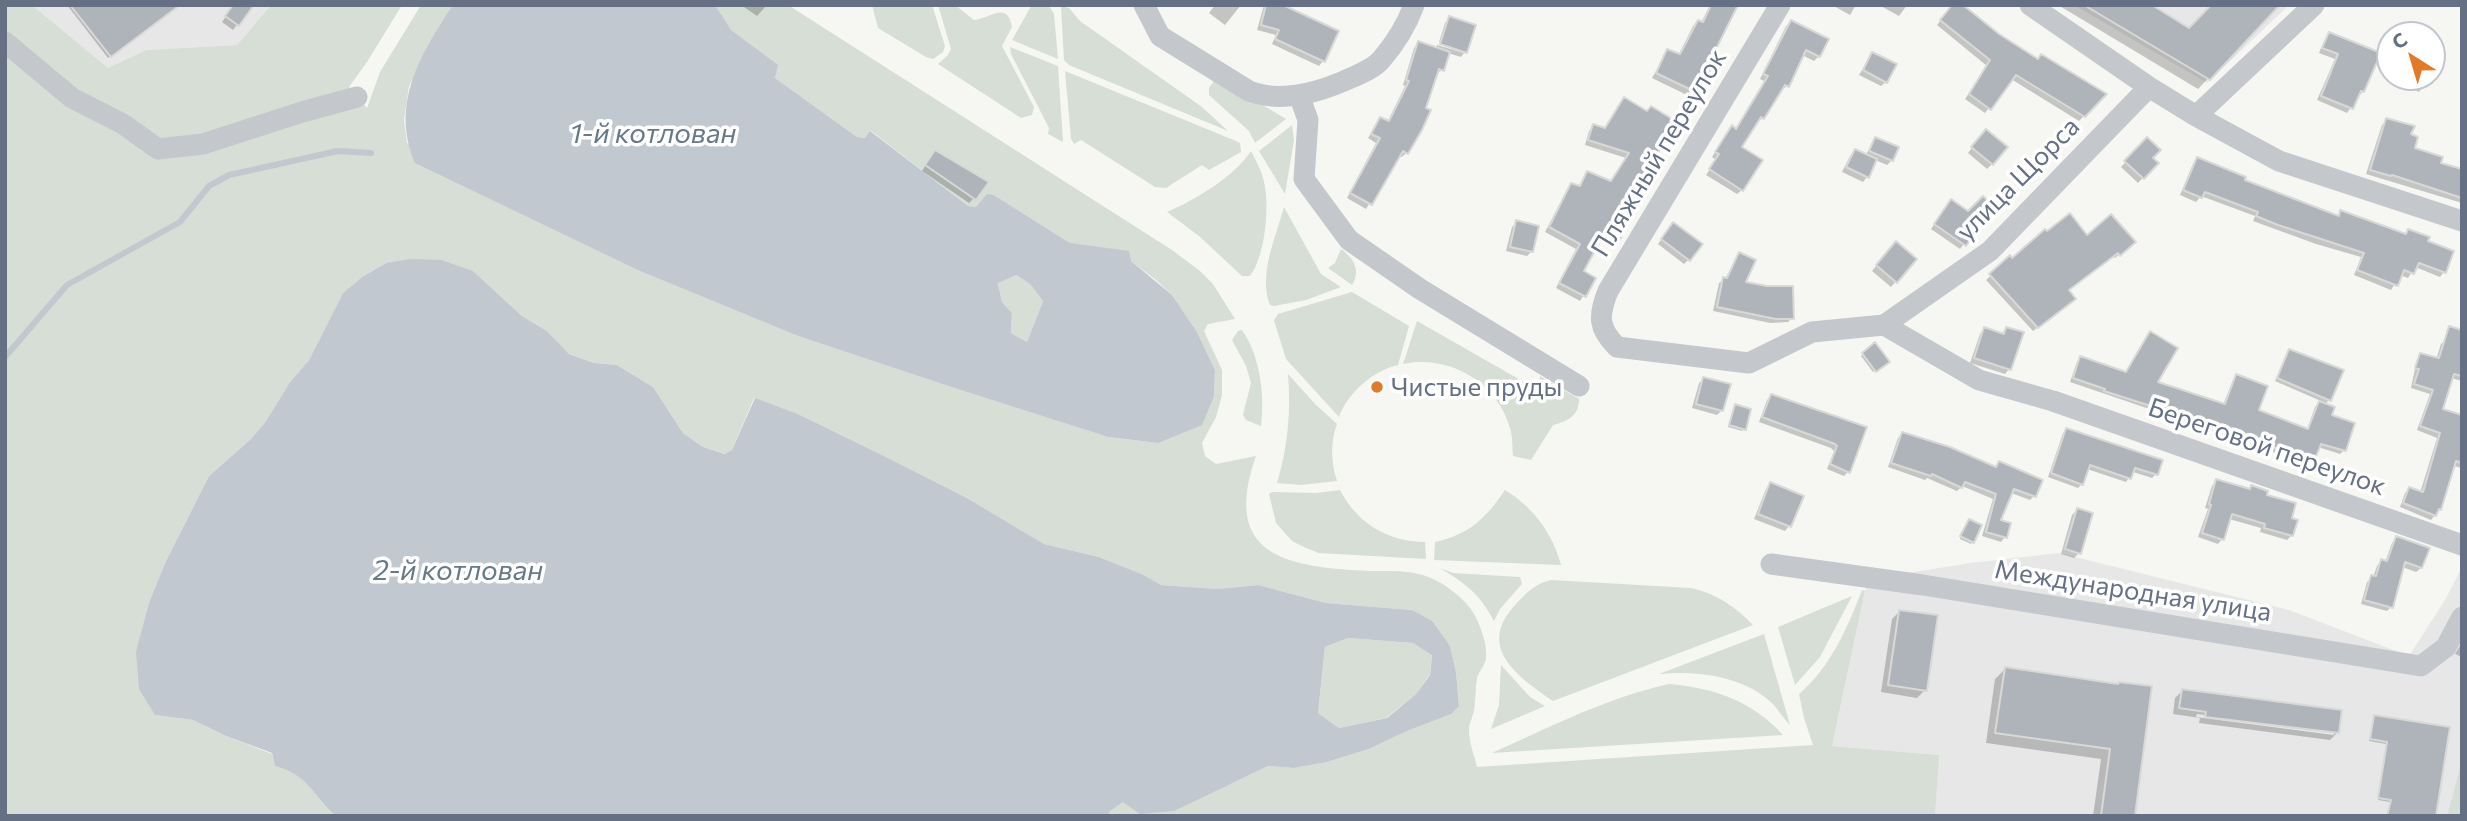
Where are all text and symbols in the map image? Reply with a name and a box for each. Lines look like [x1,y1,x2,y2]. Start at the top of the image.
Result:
north arrow [2376,21,2446,91]
text: С [2387,27,2411,54]
street label: Пляжный переулок [1585,44,1733,262]
street label: улица Щорса [1950,111,2086,247]
water label: 1-й котлован [570,117,736,151]
place label: Чистые пруды [1391,371,1562,403]
marker: Чистые пруды [1369,379,1385,395]
street label: Береговой переулок [2144,392,2390,502]
water label: 2-й котлован [373,554,543,588]
street label: Международная улица [1992,554,2274,628]

